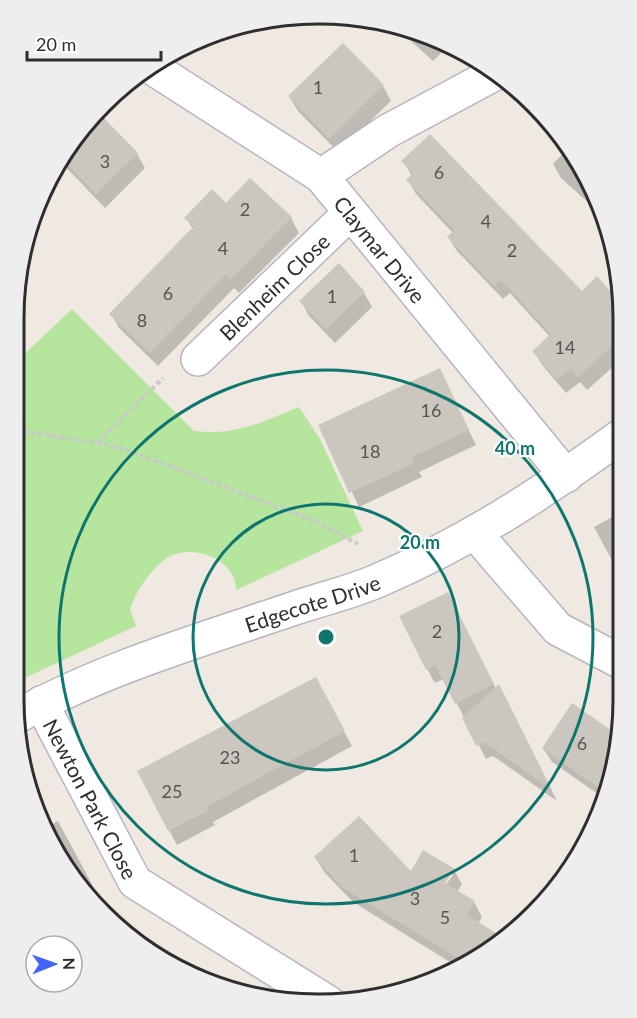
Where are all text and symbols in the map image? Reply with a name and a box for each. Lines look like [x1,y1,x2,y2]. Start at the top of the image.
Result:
scale bar [27,24,160,62]
text: 20 m [36,33,76,55]
house number: 1 [313,76,323,98]
house number: 3 [100,150,110,172]
house number: 6 [434,161,444,183]
street label: Claymar Drive [330,190,431,307]
house number: 2 [240,198,250,220]
house number: 4 [481,210,491,232]
street label: Blenheim Close [214,228,334,345]
house number: 4 [218,237,228,259]
house number: 2 [507,239,517,261]
house number: 6 [163,282,173,304]
house number: 1 [327,285,337,307]
house number: 8 [137,309,147,331]
house number: 14 [555,336,575,358]
house number: 16 [421,399,441,421]
text: 40 m [495,437,535,459]
house number: 18 [360,440,380,462]
text: 20 m [400,531,440,553]
street label: Edgecote Drive [241,569,384,636]
house number: 2 [432,620,442,642]
centre of rings [316,627,336,647]
street label: Newton Park Close [39,714,143,883]
house number: 6 [577,732,587,754]
house number: 23 [220,746,240,768]
house number: 25 [162,780,182,802]
house number: 1 [349,844,359,866]
house number: 3 [410,887,420,909]
house number: 5 [440,906,450,928]
north arrow [24,934,84,994]
text: N [60,957,79,970]

